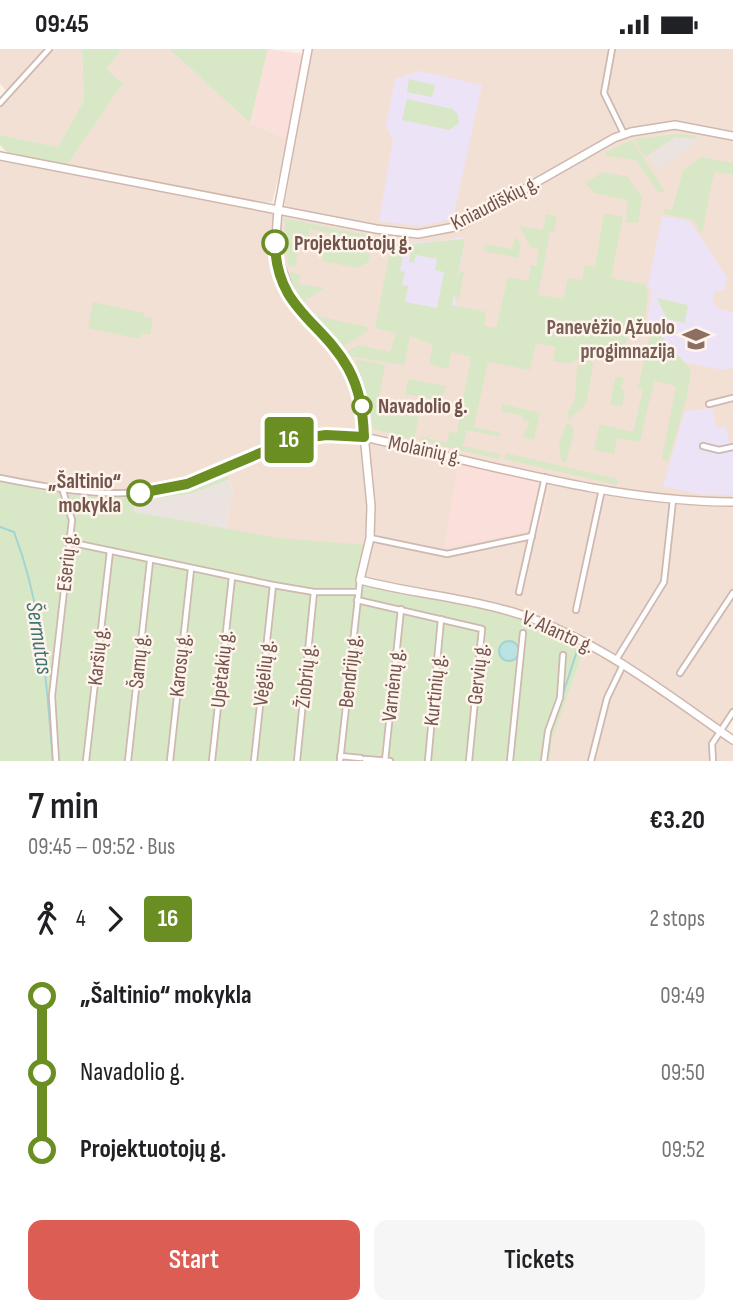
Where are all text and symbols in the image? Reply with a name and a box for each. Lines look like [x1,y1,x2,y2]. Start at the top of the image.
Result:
text: 09:45 [35,9,89,40]
street label: Kniaudiškių g. [447,170,543,236]
marker: Projektuotojų g. [262,230,288,256]
place label: Projektuotojų g. [294,231,412,256]
place label: Panevėžio Ąžuolo progimnazija [547,315,675,364]
school or university icon: Panevėžio Ąžuolo progimnazija [681,324,711,354]
place label: Navadolio g. [378,394,468,419]
marker: Navadolio g. [352,396,372,416]
line badge: 16 [258,417,320,463]
text: 16 [279,425,299,454]
street label: Molainių g. [386,430,464,470]
place label: „Šaltinio“ mokykla [48,469,121,518]
marker: „Šaltinio“ mokykla [127,480,153,506]
street label: Ešerių g. [51,531,83,593]
water label: Šermutas [19,600,59,676]
street label: V. Alanto g. [518,605,598,659]
street label: Karšių g. [82,625,114,687]
street label: Upėtakių g. [205,629,239,709]
street label: Šamų g. [124,632,154,690]
street label: Karosų g. [164,632,196,698]
street label: Bendrijų g. [334,633,366,709]
street label: Vėgėlių g. [248,639,280,707]
street label: Gervių g. [462,642,494,706]
street label: Žiobrių g. [290,643,322,709]
street label: Varnėnų g. [377,647,409,723]
street label: Kurtinių g. [419,653,451,727]
text: 7 min [28,784,99,829]
text: €3.20 [649,805,705,836]
text: 09:45 – 09:52 · Bus [28,833,175,861]
icon: walk [28,900,66,938]
icon: forward [96,900,134,938]
text: 16 [158,904,178,933]
text: 4 [76,905,86,933]
text: 2 stops [649,905,705,933]
text: „Šaltinio“ mokykla [80,980,252,1011]
text: 09:49 [660,982,705,1010]
text: Navadolio g. [80,1057,185,1088]
text: 09:50 [661,1059,705,1087]
text: Projektuotojų g. [80,1134,226,1165]
text: 09:52 [662,1136,705,1164]
button: Start [28,1220,360,1300]
button: Tickets [374,1220,705,1300]

